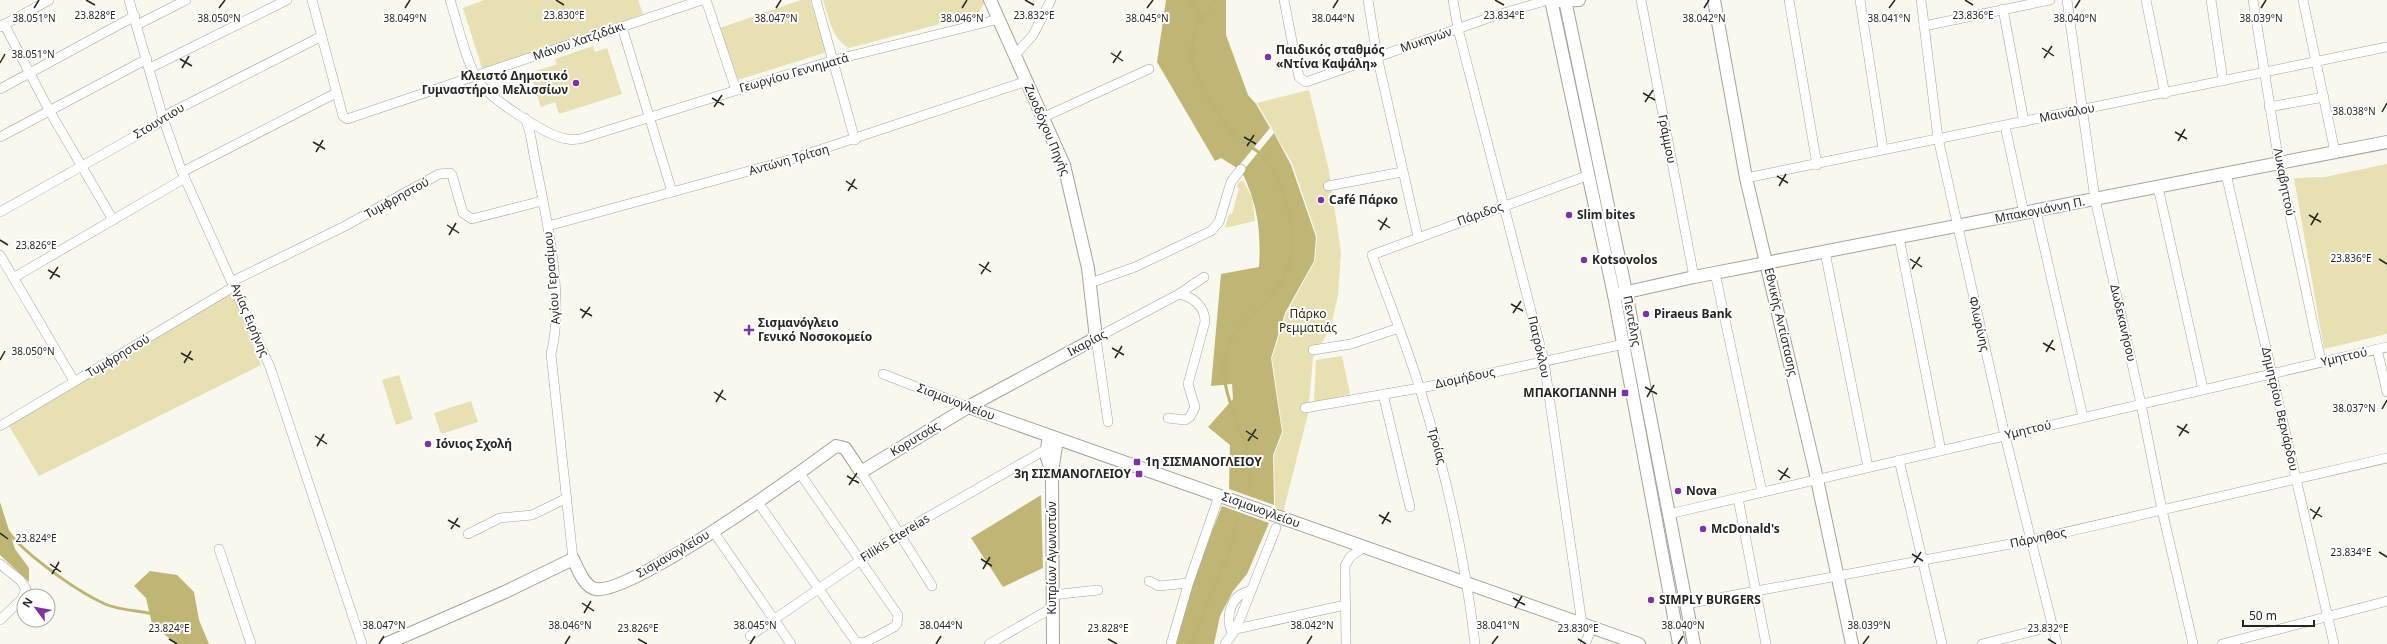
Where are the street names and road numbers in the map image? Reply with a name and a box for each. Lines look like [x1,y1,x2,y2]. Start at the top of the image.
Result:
street label: Μάνου Χατζιδάκι [531,17,627,64]
street label: Μυκηνών [1398,23,1454,56]
street label: Γεωργίου Γεννηματά [737,49,851,96]
street label: Ζωοδόχου Πηγής [1021,82,1074,178]
street label: Στουντιου [130,99,188,143]
street label: Μαινάλου [2038,99,2096,126]
street label: Γράμμου [1654,113,1681,165]
street label: Αντώνη Τρίτση [747,140,831,179]
street label: Λυκαβηττού [2270,146,2299,217]
street label: Τυμφρηστού [361,173,432,222]
street label: Μπακογιάννη Π. [1993,192,2087,227]
street label: Πάριδος [1455,197,1505,230]
street label: Αγίου Γερασίμου [539,231,564,325]
street label: Εθνικής Αντίστασης [1761,266,1802,378]
street label: Αγίας Ειρήνης [227,280,274,359]
street label: Δωδεκανήσου [2106,283,2141,363]
street label: Πεντέλης [1619,294,1646,348]
street label: Φλωρίνης [1965,295,1994,353]
street label: Πατρόκλου [1524,314,1555,380]
street label: Ικαρίας [1064,325,1109,360]
street label: Τυμφρηστού [83,330,153,381]
street label: Υμηττού [2319,343,2369,370]
street label: Δημητρίου Βερνάρδου [2258,345,2303,473]
street label: Διομήδους [1433,363,1497,392]
street label: Σισμανογλείου [915,379,998,424]
street label: Υμηττού [2003,416,2053,443]
street label: Κορυτσάς [887,417,943,460]
street label: Τροίας [1424,426,1451,466]
street label: Σισμανογλείου [1220,488,1303,532]
street label: Κυπρίων Αγωνιστών [1043,501,1060,615]
street label: Filikis Etereias [857,509,933,566]
street label: Πάρνηθος [2008,523,2068,552]
street label: Σισμανογλείου [633,526,713,581]

